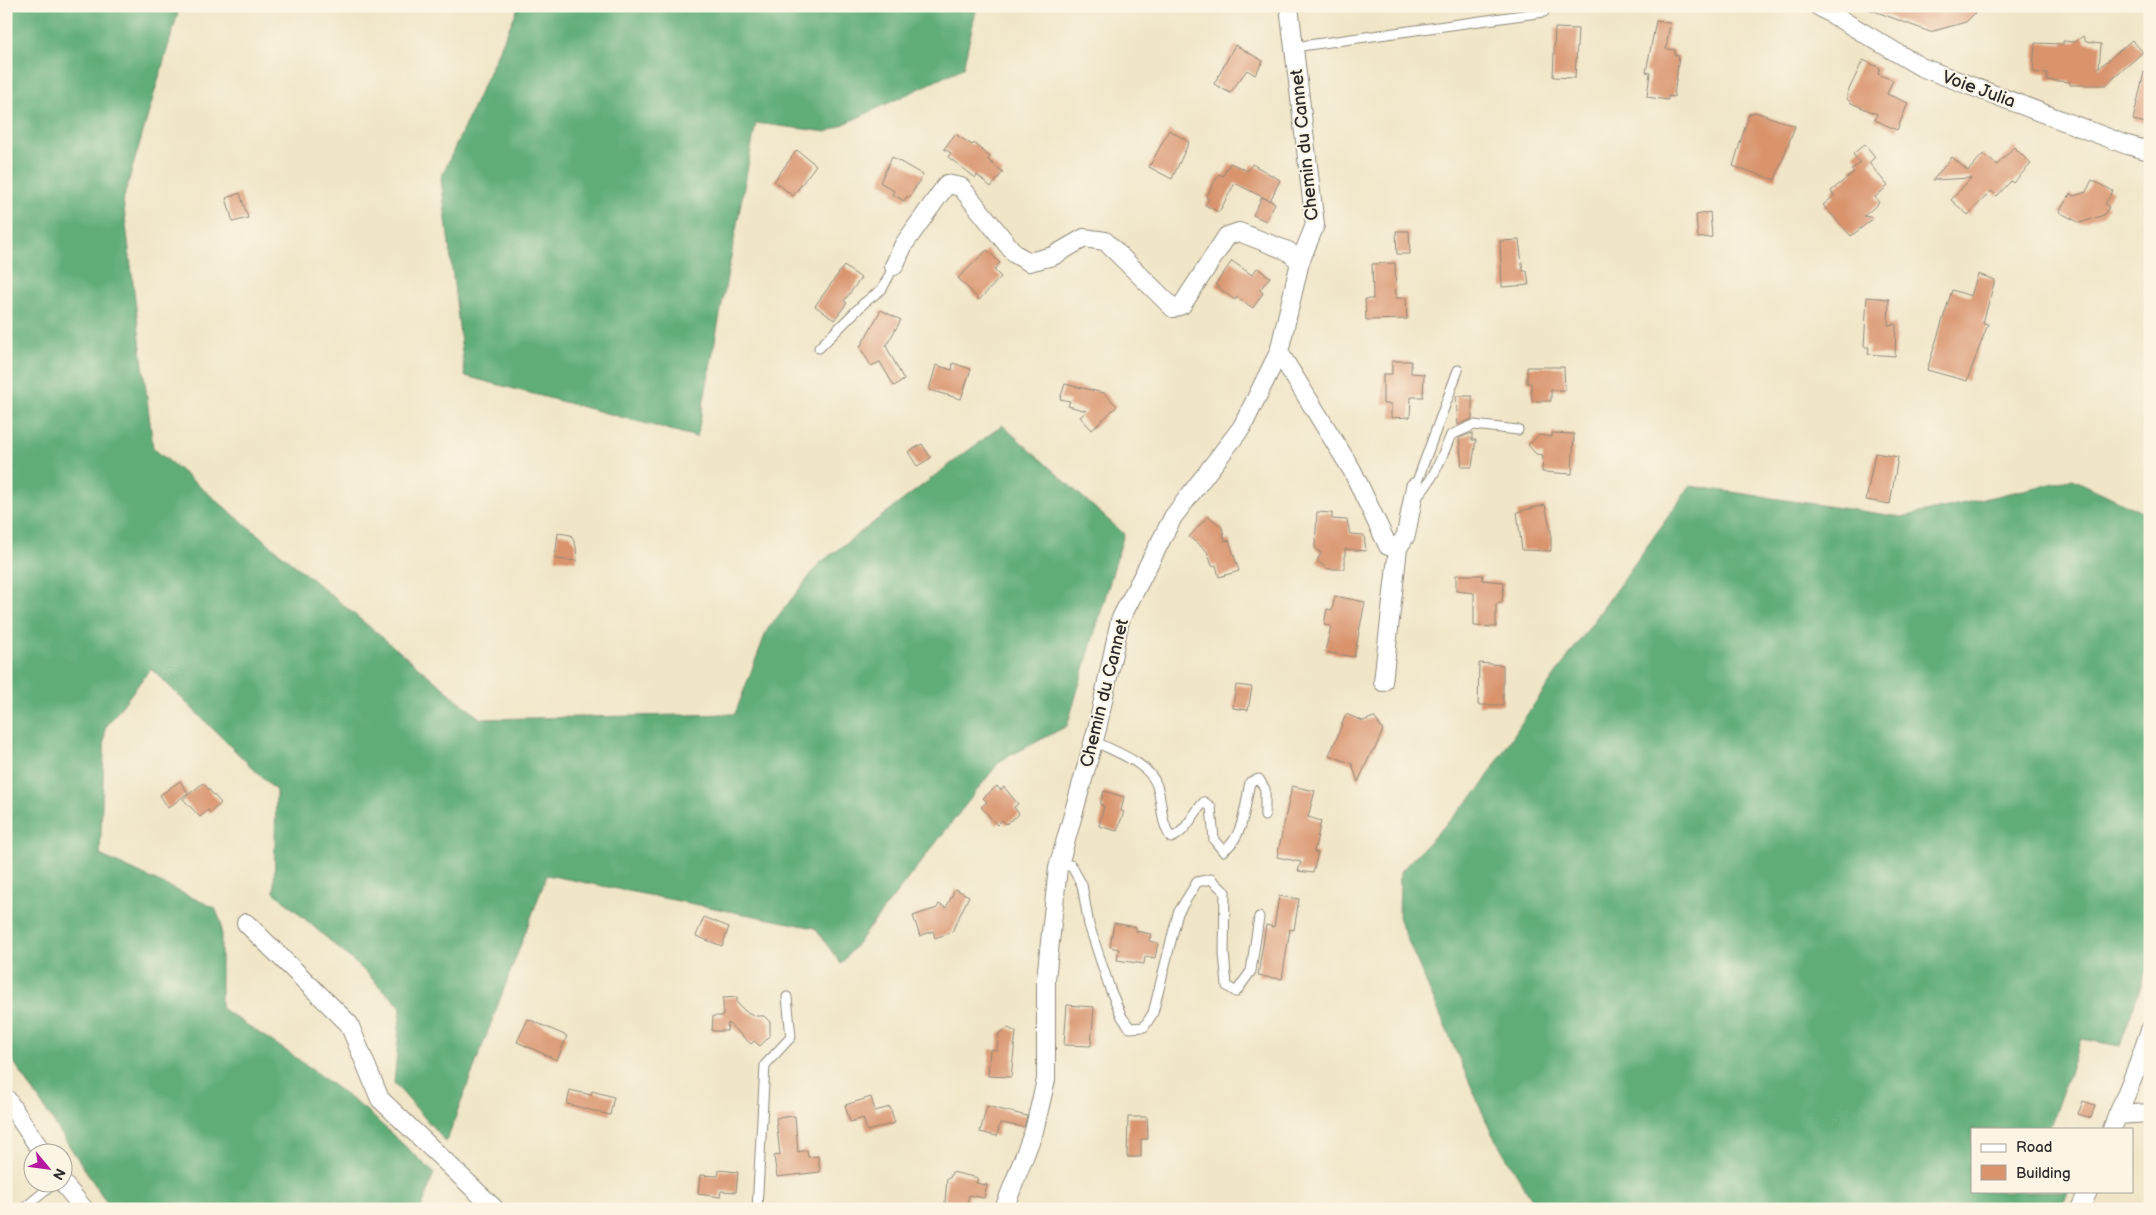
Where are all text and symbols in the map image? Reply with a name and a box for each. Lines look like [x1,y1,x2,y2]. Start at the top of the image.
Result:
street label: Voie Julia [1939,67,2018,112]
street label: Chemin du Cannet [1286,68,1323,222]
street label: Chemin du Cannet [1076,616,1133,770]
legend [1971,1128,2134,1192]
text: Road [2016,1138,2052,1157]
north arrow [22,1142,72,1192]
text: Building [2016,1164,2071,1183]
text: N [49,1165,69,1183]

